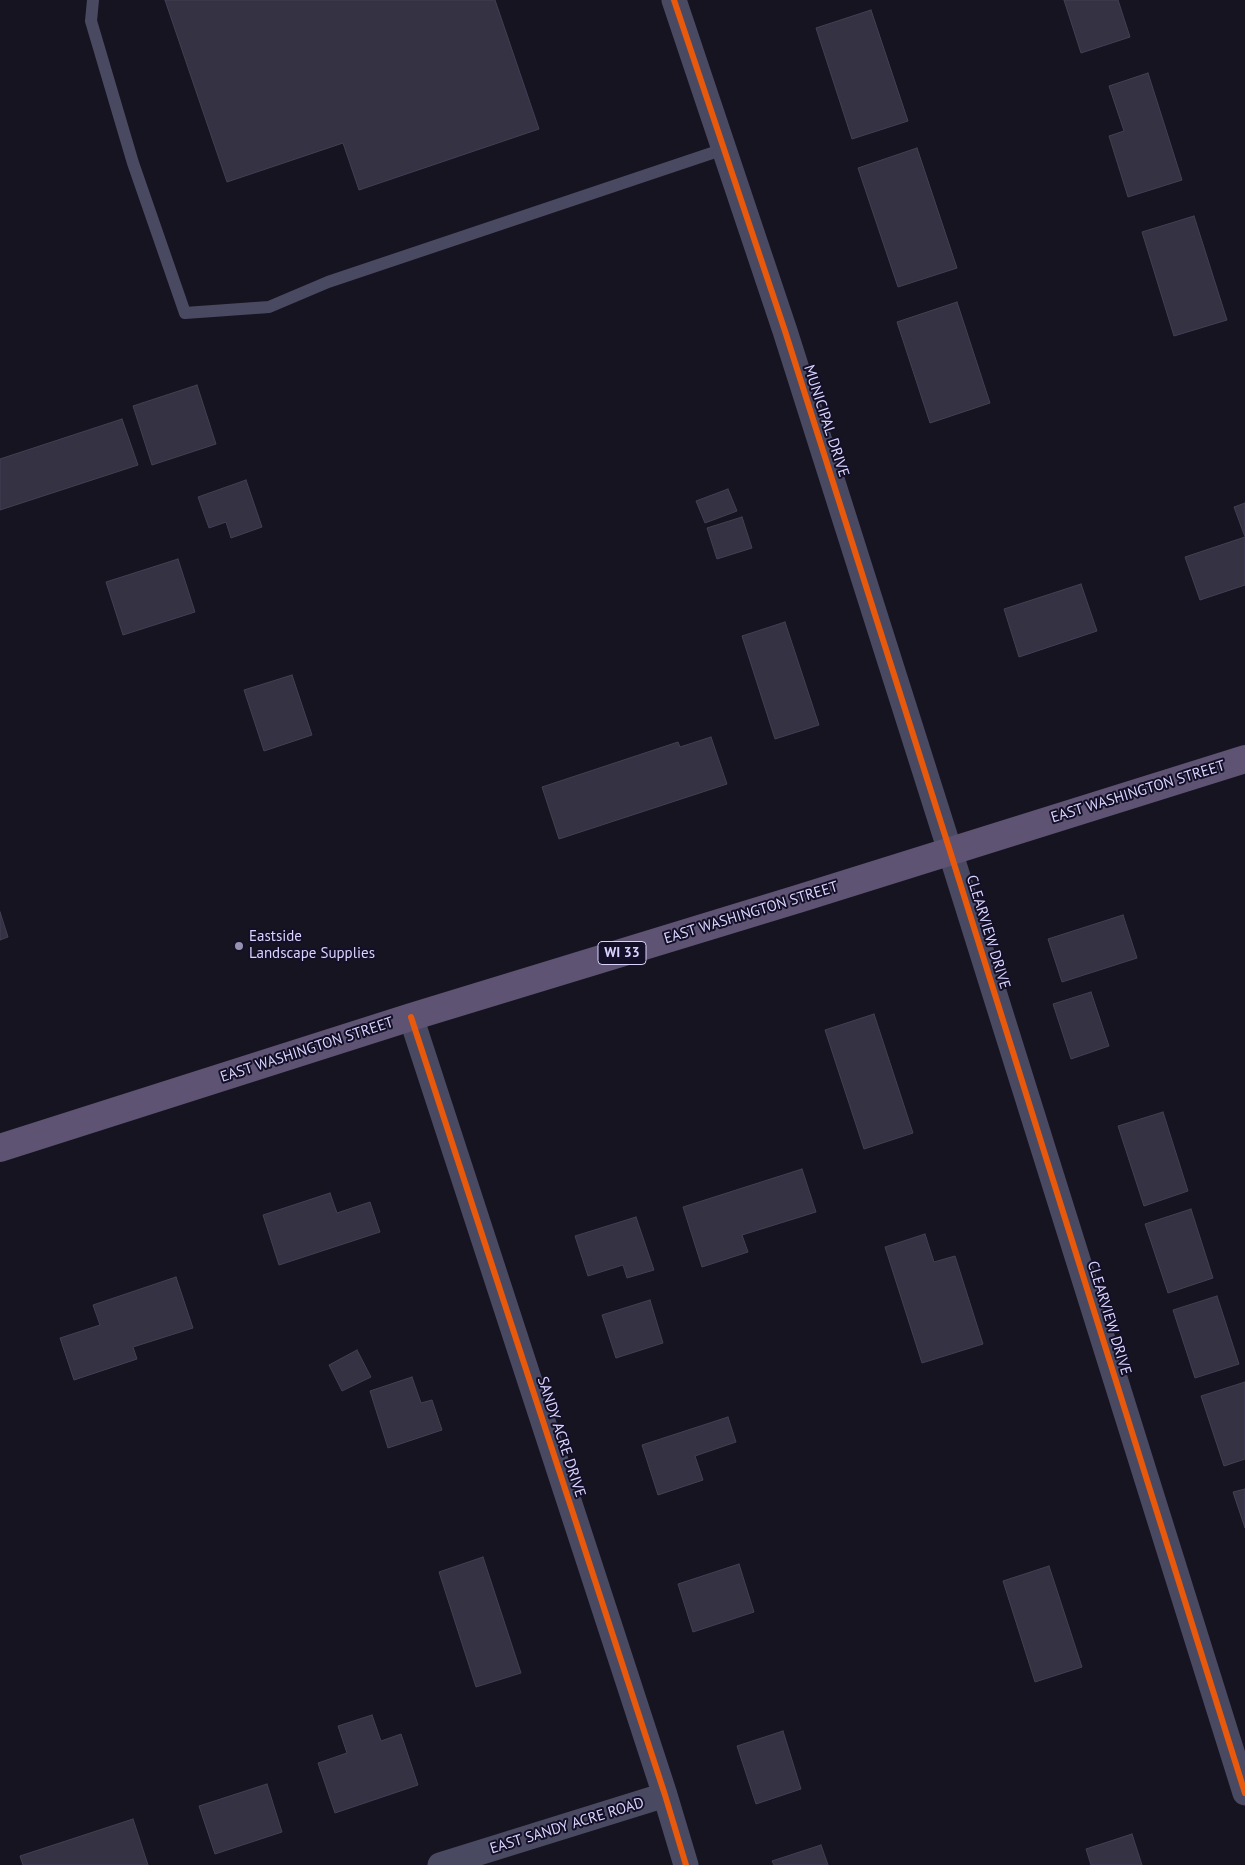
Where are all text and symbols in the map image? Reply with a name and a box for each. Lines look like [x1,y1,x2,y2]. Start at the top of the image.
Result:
street label: MUNICIPAL DRIVE [799,363,853,479]
street label: EAST WASHINGTON STREET [1049,757,1227,827]
street label: CLEARVIEW DRIVE [962,873,1014,991]
street label: EAST WASHINGTON STREET [662,878,840,948]
place label: Eastside Landscape Supplies [249,928,375,963]
marker: Eastside Landscape Supplies [233,940,245,952]
road number: WI 33 [598,941,646,964]
street label: EAST WASHINGTON STREET [218,1013,396,1087]
street label: CLEARVIEW DRIVE [1083,1259,1135,1377]
street label: SANDY ACRE DRIVE [533,1374,589,1500]
street label: EAST SANDY ACRE ROAD [488,1794,646,1858]

